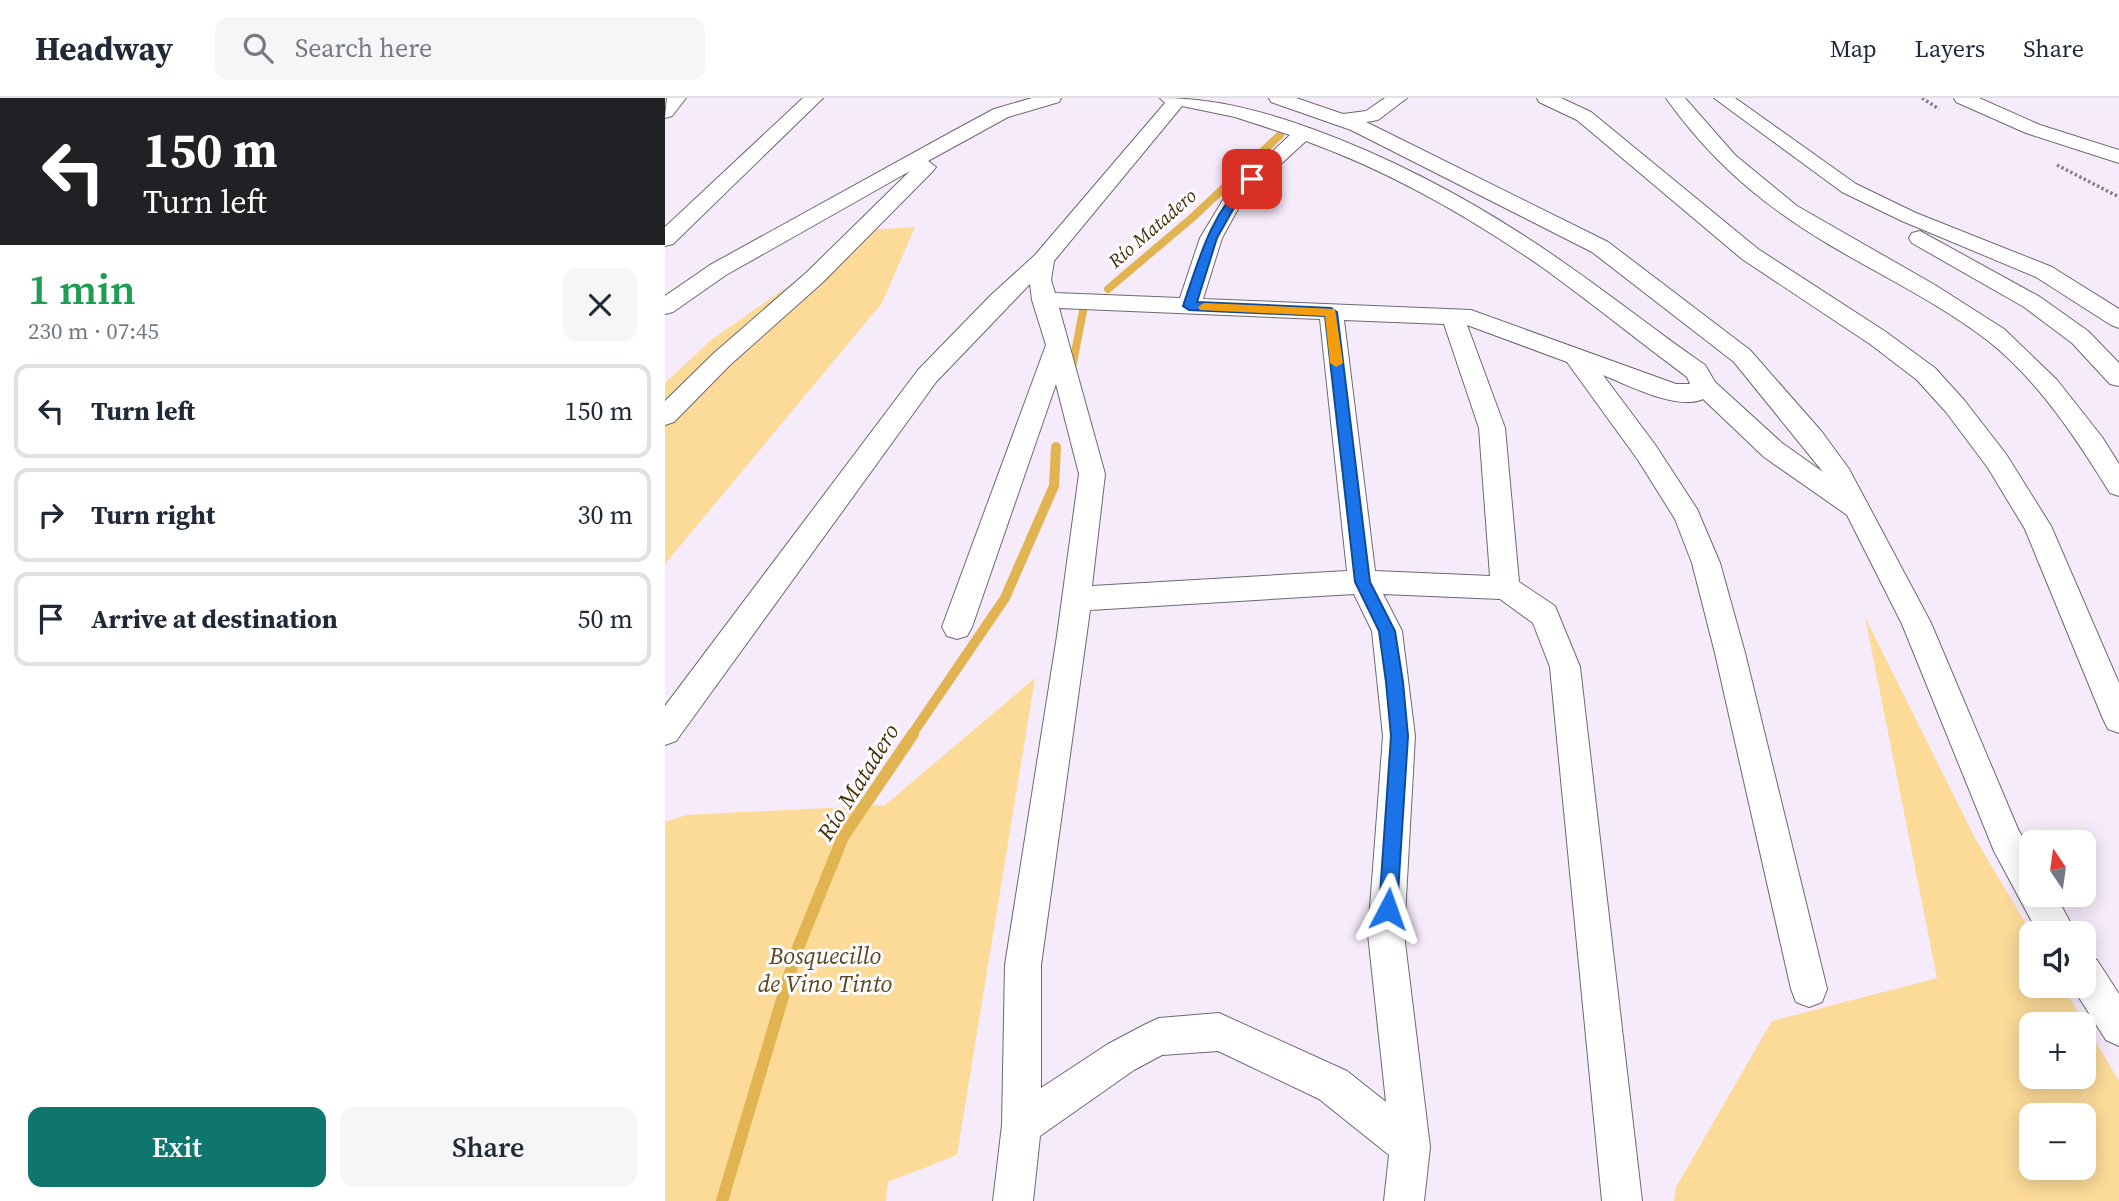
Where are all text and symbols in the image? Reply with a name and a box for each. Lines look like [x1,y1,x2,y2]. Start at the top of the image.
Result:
search box [215,17,705,80]
text: Headway [35,26,173,71]
icon: search [239,29,277,67]
text: Search here [295,30,432,66]
text: Map [1830,32,1877,65]
text: Layers [1915,32,1985,65]
text: Share [2023,32,2084,65]
text: 150 m [143,116,278,183]
icon: left [28,126,119,217]
pin [1222,149,1282,209]
icon: arrive [1233,160,1271,198]
text: Turn left [143,180,267,224]
water label: Río Matadero [1102,182,1202,274]
text: 1 min [28,260,136,318]
button: close [563,268,637,342]
text: 230 m · 07:45 [28,315,159,347]
icon: left [32,392,70,430]
text: Turn left [91,393,195,429]
text: 150 m [565,393,633,429]
icon: right [32,496,70,534]
text: Turn right [91,497,215,533]
text: 30 m [578,497,633,533]
icon: arrive [32,600,70,638]
text: Arrive at destination [91,601,338,637]
text: 50 m [578,601,633,637]
water label: Río Matadero [809,718,907,847]
north arrow [2019,830,2097,906]
map controls [2019,830,2096,1180]
position arrow [1351,872,1425,946]
button: sound [2019,921,2096,998]
park label: Bosquecillo de Vino Tinto [758,939,893,1000]
button: + [2019,1012,2096,1089]
button: − [2019,1103,2096,1180]
button: Exit [28,1107,326,1187]
button: Share [340,1107,637,1187]

